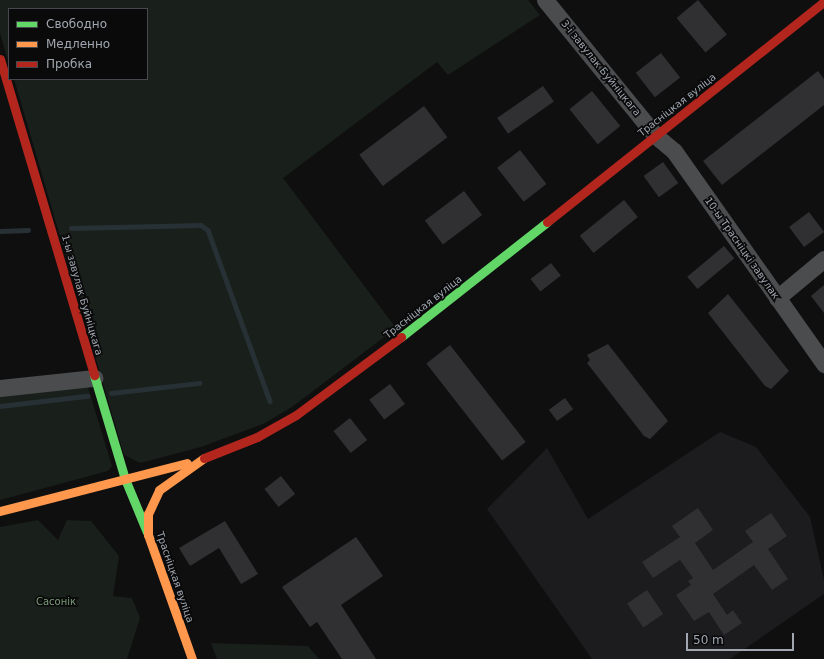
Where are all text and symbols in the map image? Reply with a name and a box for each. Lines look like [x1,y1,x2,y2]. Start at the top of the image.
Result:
legend [8,8,148,80]
text: Свободно [46,17,107,31]
street label: 3-і завулак Буйніцкага [559,18,643,118]
text: Медленно [46,37,110,51]
text: Пробка [46,57,92,71]
street label: Трасніцкая вуліца [636,71,718,139]
street label: 10-ы Трасніцкі завулак [702,195,782,301]
street label: 1-ы завулак Буйніцкага [59,233,105,357]
street label: Трасніцкая вуліца [382,273,464,341]
street label: Трасніцкая вуліца [154,530,196,624]
park label: Сасонік [36,596,76,608]
scale bar [688,625,796,651]
text: 50 m [693,633,724,647]

